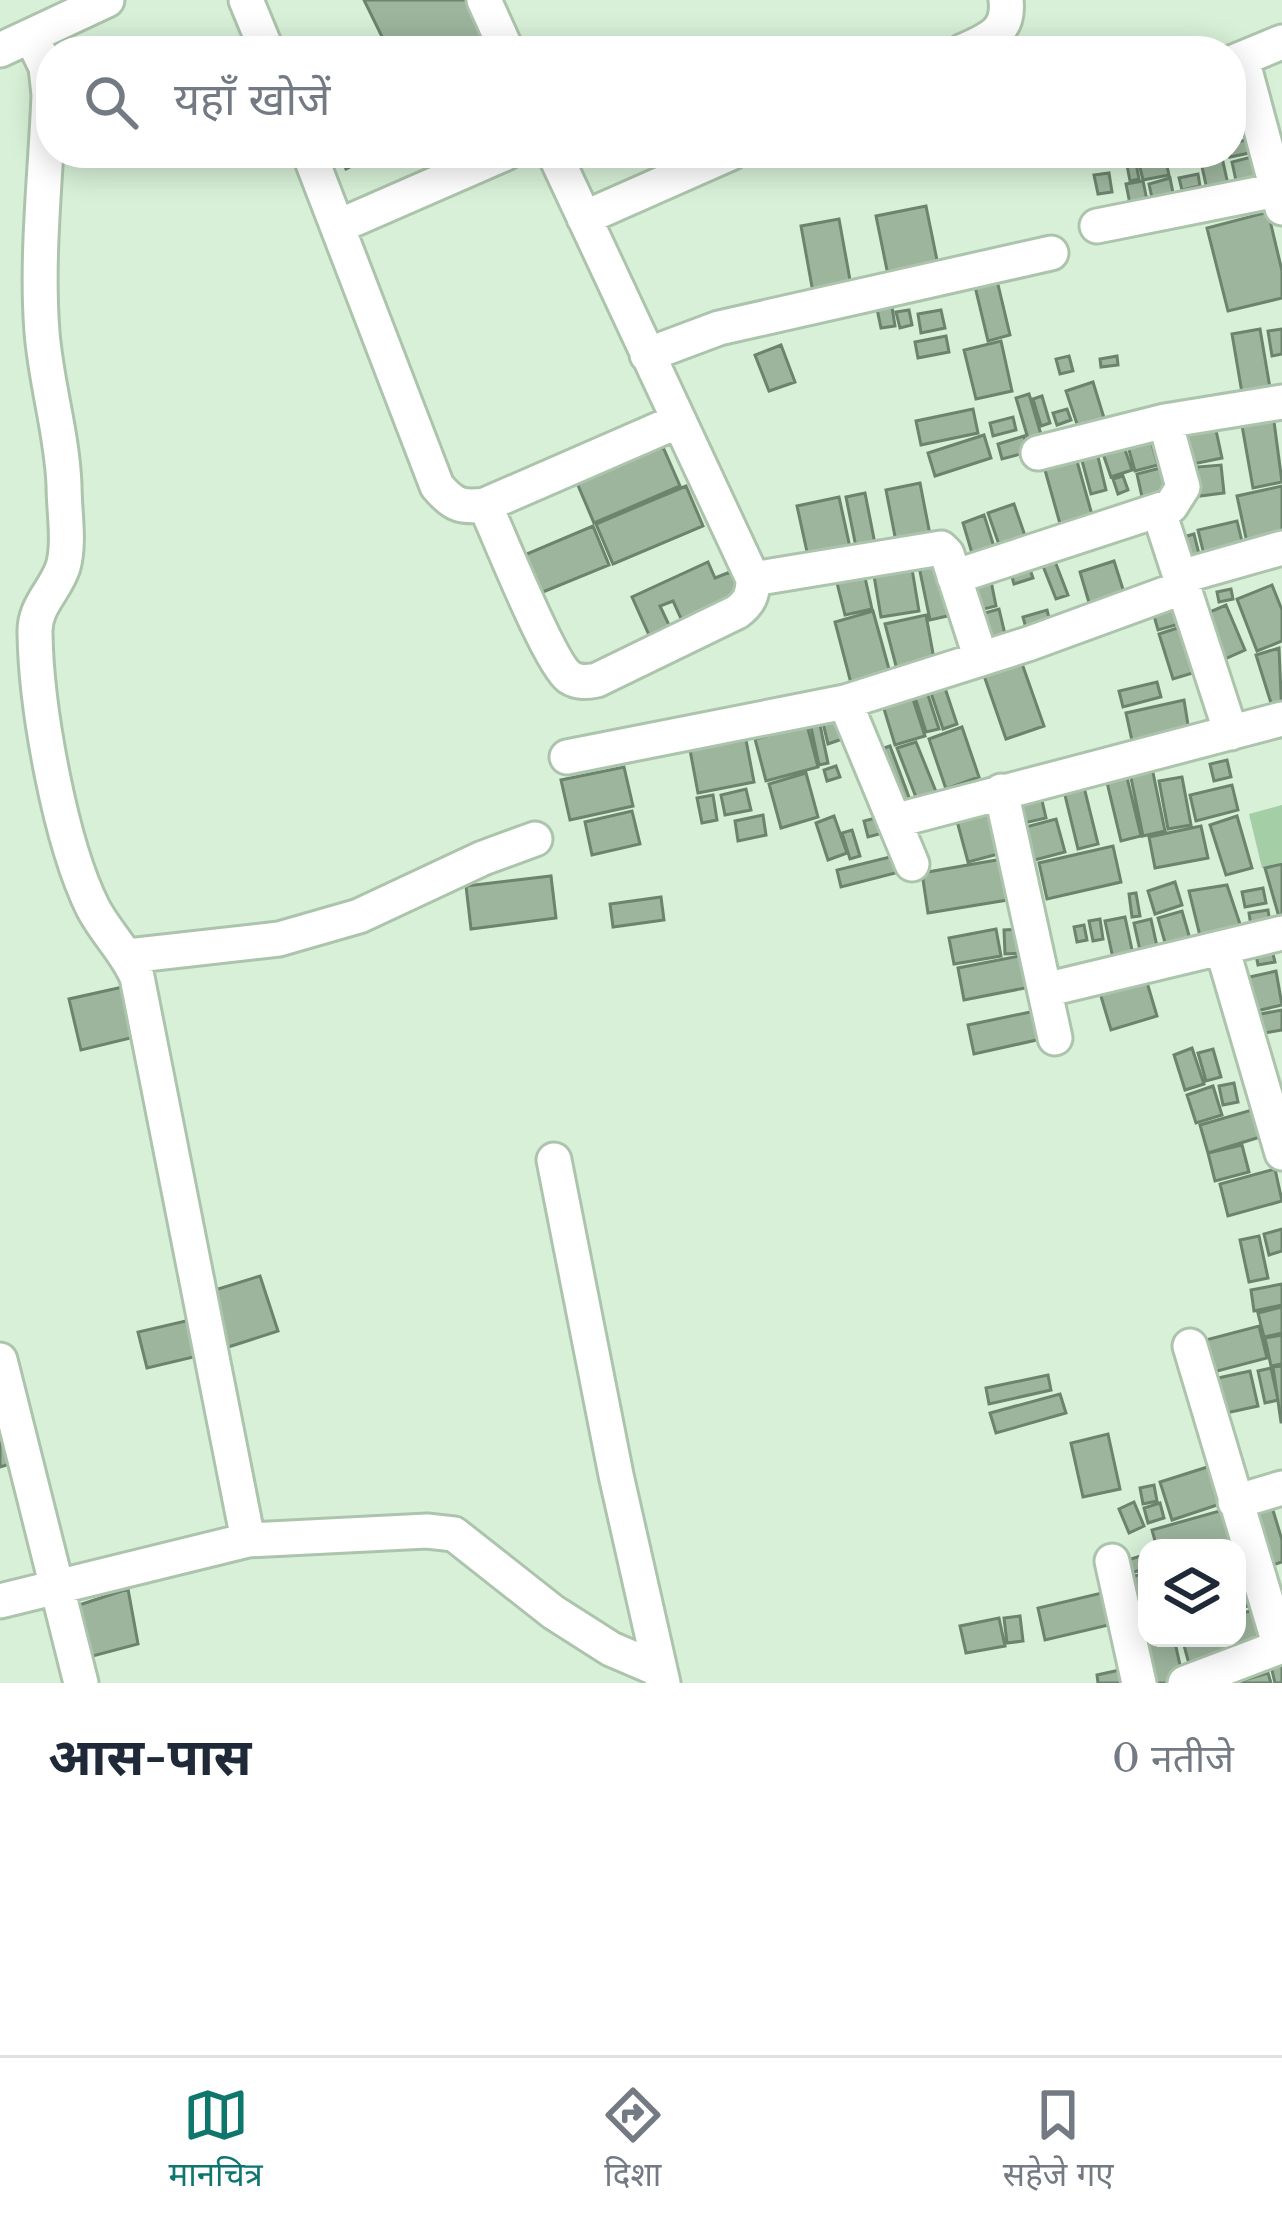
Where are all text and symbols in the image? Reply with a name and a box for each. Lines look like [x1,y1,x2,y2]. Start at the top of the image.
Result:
search box [36,36,1246,168]
icon: search [78,69,144,135]
text: यहाँ खोजें [174,71,330,127]
map controls [1138,1539,1246,1647]
button: layers [1138,1539,1246,1647]
text: आस-पास [48,1726,251,1789]
text: 0 नतीजे [1112,1734,1234,1783]
tab: मानचित्र [169,2082,263,2199]
tab: दिशा [600,2082,666,2199]
tab: सहेजे गए [1003,2082,1113,2199]

